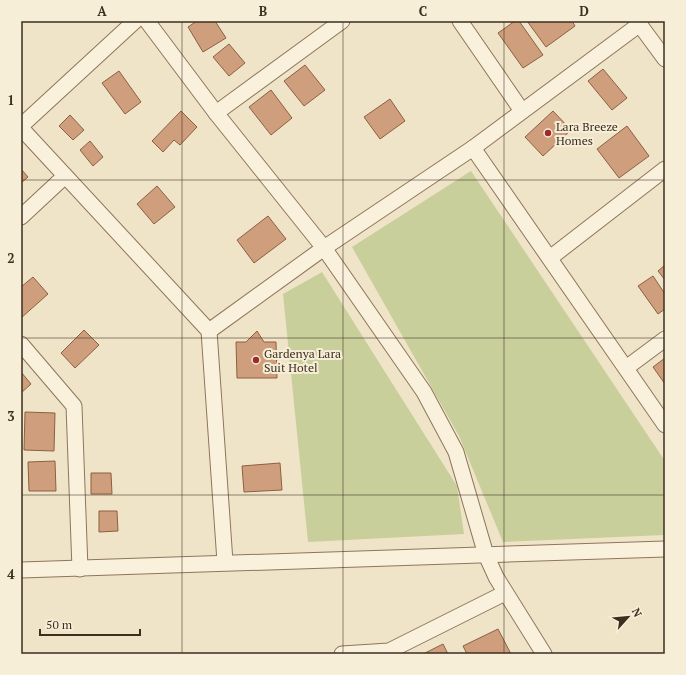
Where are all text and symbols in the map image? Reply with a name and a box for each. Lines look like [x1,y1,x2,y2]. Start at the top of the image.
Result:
text: A [97,2,107,20]
text: B [259,2,267,20]
text: C [419,2,427,20]
text: D [579,2,589,20]
text: 1 [7,91,15,109]
place label: Lara Breeze Homes [556,119,618,148]
marker: Lara Breeze Homes [543,128,553,138]
text: 2 [7,249,15,267]
place label: Gardenya Lara Suit Hotel [264,346,341,375]
marker: Gardenya Lara Suit Hotel [251,355,261,365]
text: 3 [7,407,15,425]
text: 4 [7,565,15,583]
north arrow [608,597,648,637]
text: N [629,606,645,620]
scale bar [40,611,140,637]
text: 50 m [46,617,73,632]

